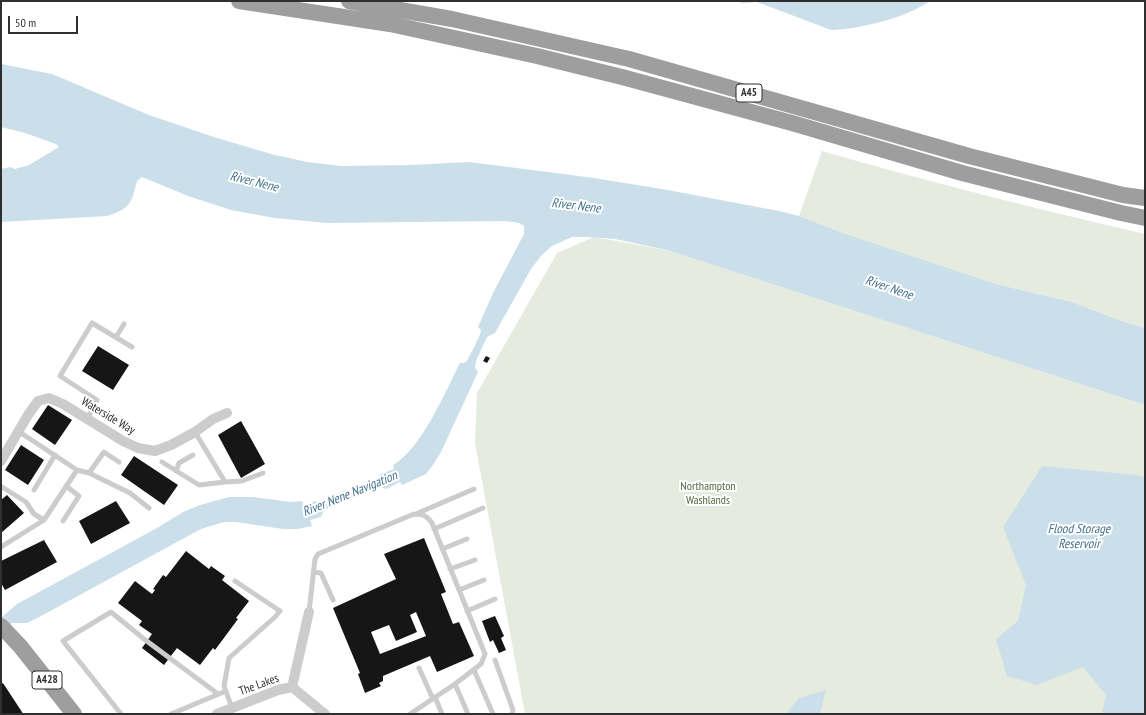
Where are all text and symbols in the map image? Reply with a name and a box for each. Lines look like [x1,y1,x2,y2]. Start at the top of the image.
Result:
scale bar [10,8,80,34]
text: 50 m [15,15,36,30]
road number: A45 [736,84,762,102]
water label: River Nene [228,168,280,196]
water label: River Nene [551,195,601,217]
water label: River Nene [863,273,915,303]
street label: Waterside Way [78,394,138,438]
water label: River Nene Navigation [300,468,400,520]
park label: Northampton Washlands [680,480,736,508]
water label: Flood Storage Reservoir [1048,521,1110,552]
road number: A428 [32,671,62,689]
street label: The Lakes [237,671,281,699]

